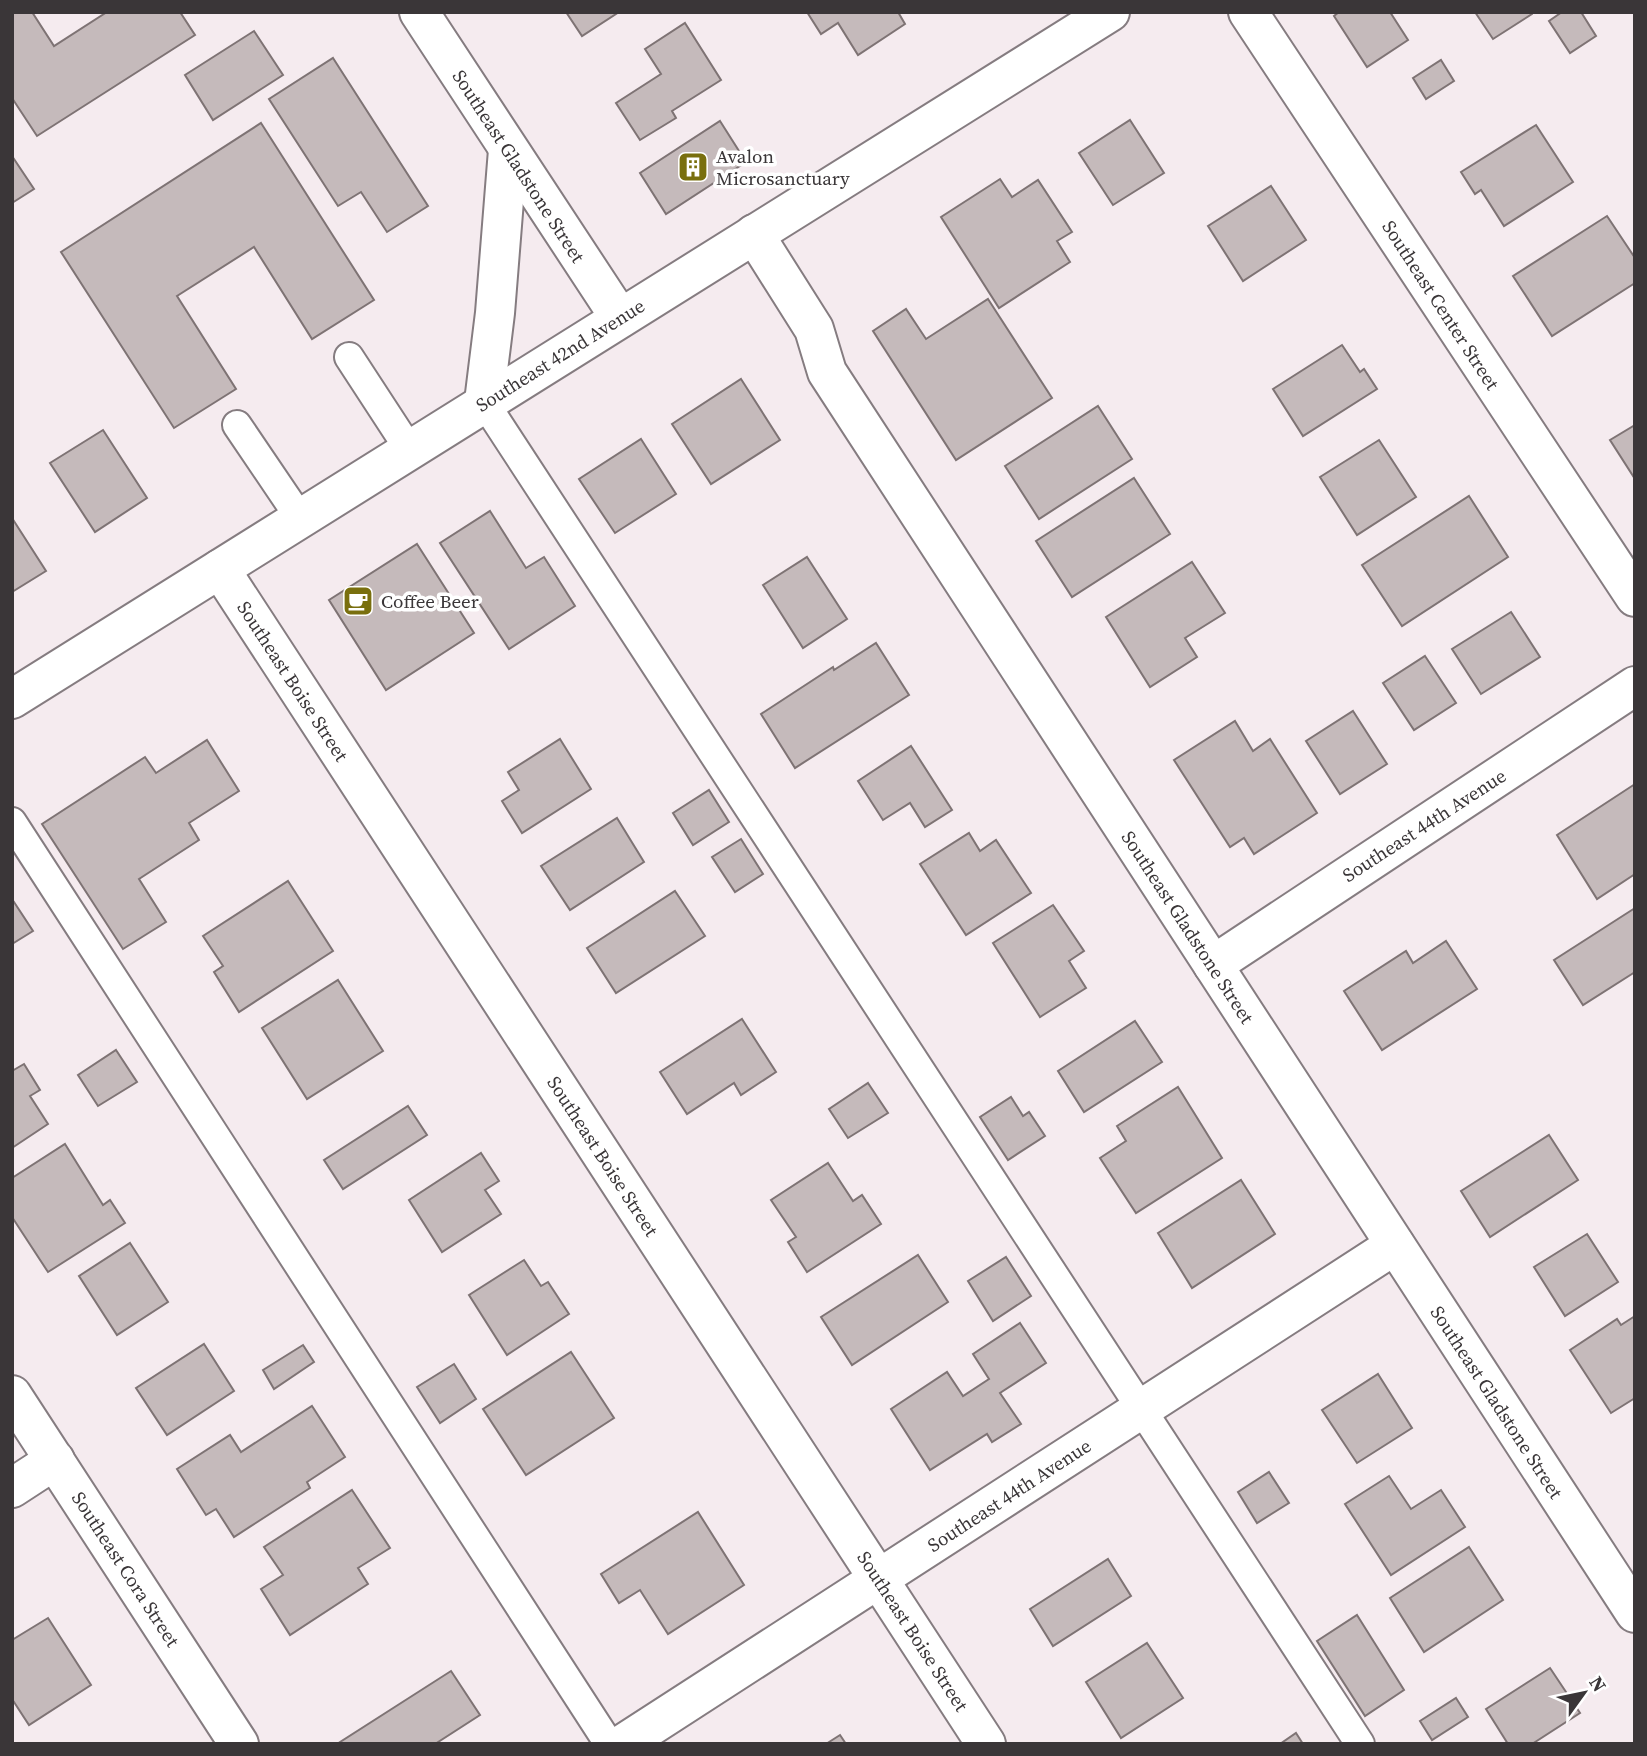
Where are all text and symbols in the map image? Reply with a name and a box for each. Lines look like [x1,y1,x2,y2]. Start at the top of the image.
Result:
street label: Southeast Gladstone Street [447,65,592,268]
place label: Avalon Microsanctuary [716,143,850,191]
building icon: Avalon Microsanctuary [676,150,710,184]
street label: Southeast Center Street [1376,215,1506,395]
street label: Southeast 42nd Avenue [471,292,649,418]
cafe icon: Coffee Beer [341,584,375,618]
place label: Coffee Beer [381,588,479,614]
street label: Southeast Boise Street [231,596,355,767]
street label: Southeast 44th Avenue [1337,762,1511,888]
street label: Southeast Gladstone Street [1116,826,1261,1029]
street label: Southeast Boise Street [541,1071,665,1242]
street label: Southeast Gladstone Street [1425,1301,1570,1504]
street label: Southeast 44th Avenue [922,1432,1096,1558]
street label: Southeast Cora Street [66,1486,186,1652]
street label: Southeast Boise Street [851,1546,975,1717]
north arrow [1549,1658,1619,1728]
text: N [1584,1671,1613,1697]

